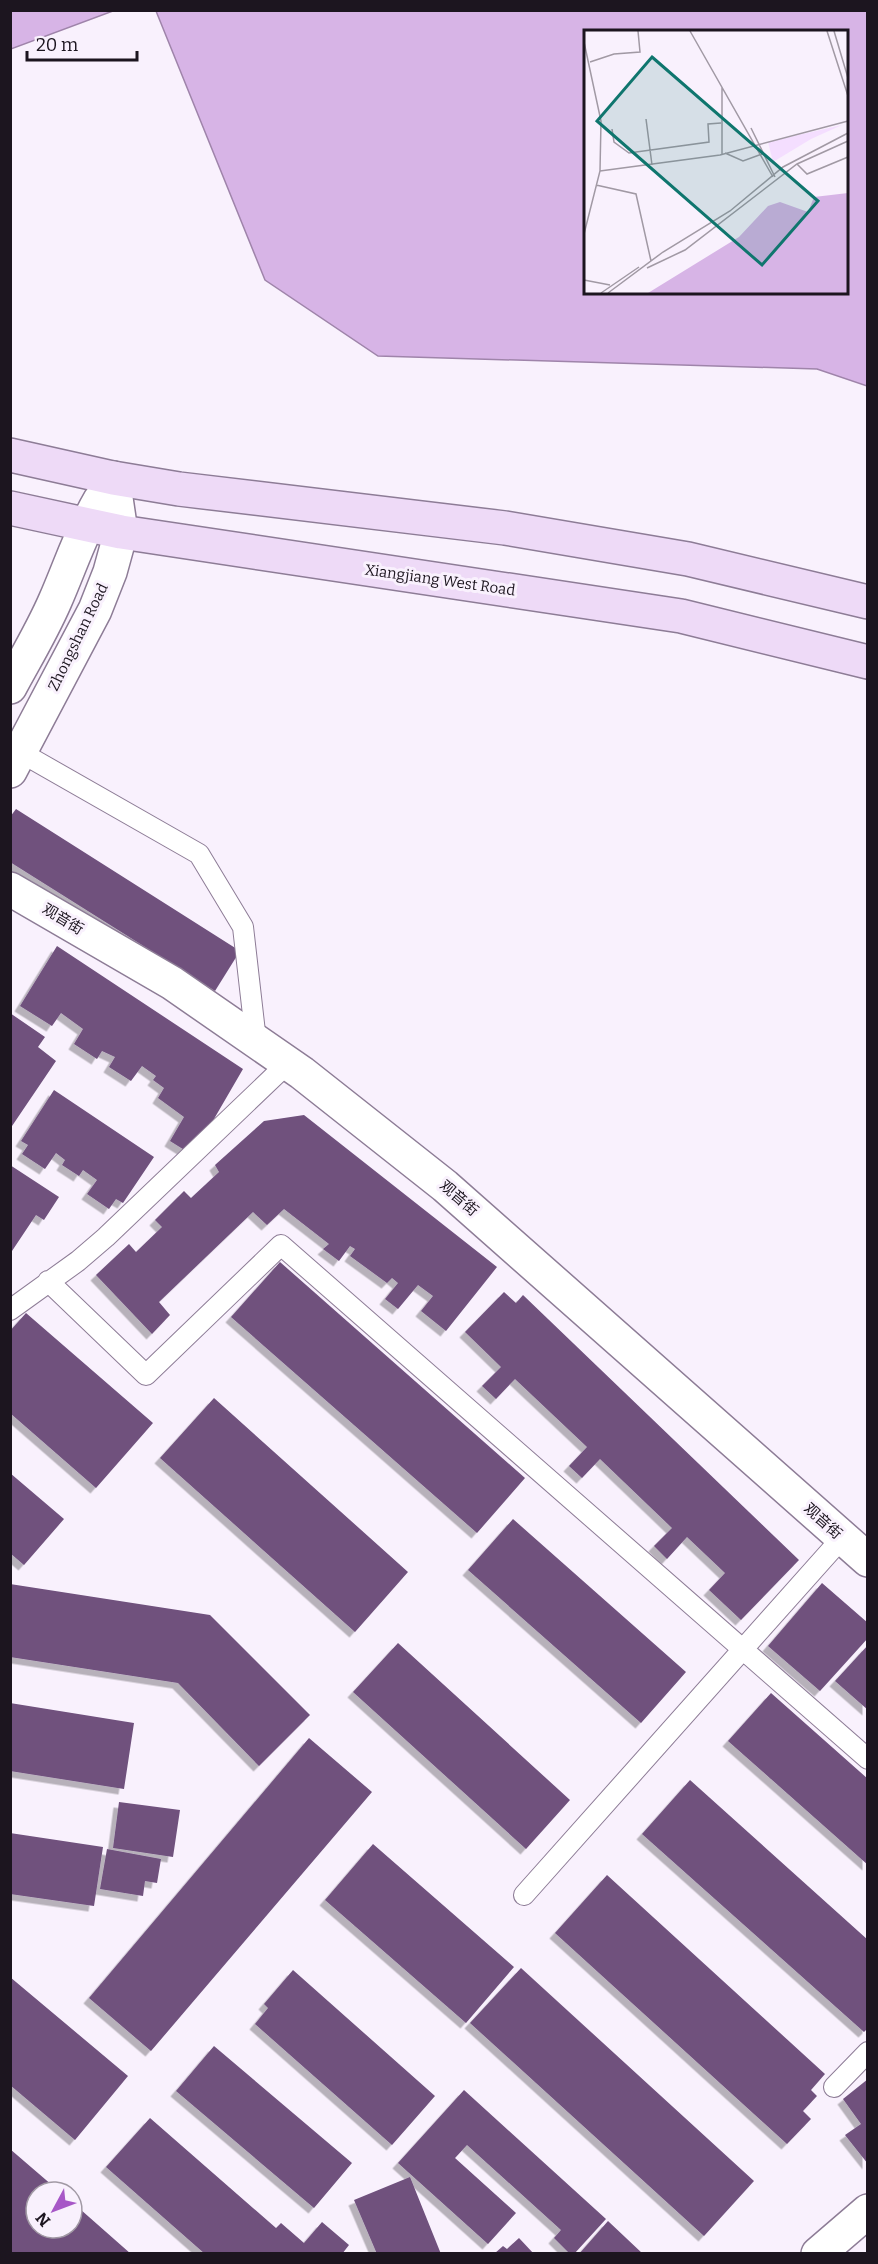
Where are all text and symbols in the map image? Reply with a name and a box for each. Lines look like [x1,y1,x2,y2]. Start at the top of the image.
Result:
scale bar [27,24,136,62]
inset map [584,30,848,294]
text: 20 m [36,34,78,56]
street label: Xiangjiang West Road [364,561,517,599]
street label: Zhongshan Road [44,580,112,694]
street label: 观音街 [39,900,87,938]
street label: 观音街 [436,1176,482,1220]
street label: 观音街 [800,1499,846,1543]
north arrow [24,2180,84,2240]
text: N [32,2209,54,2230]

